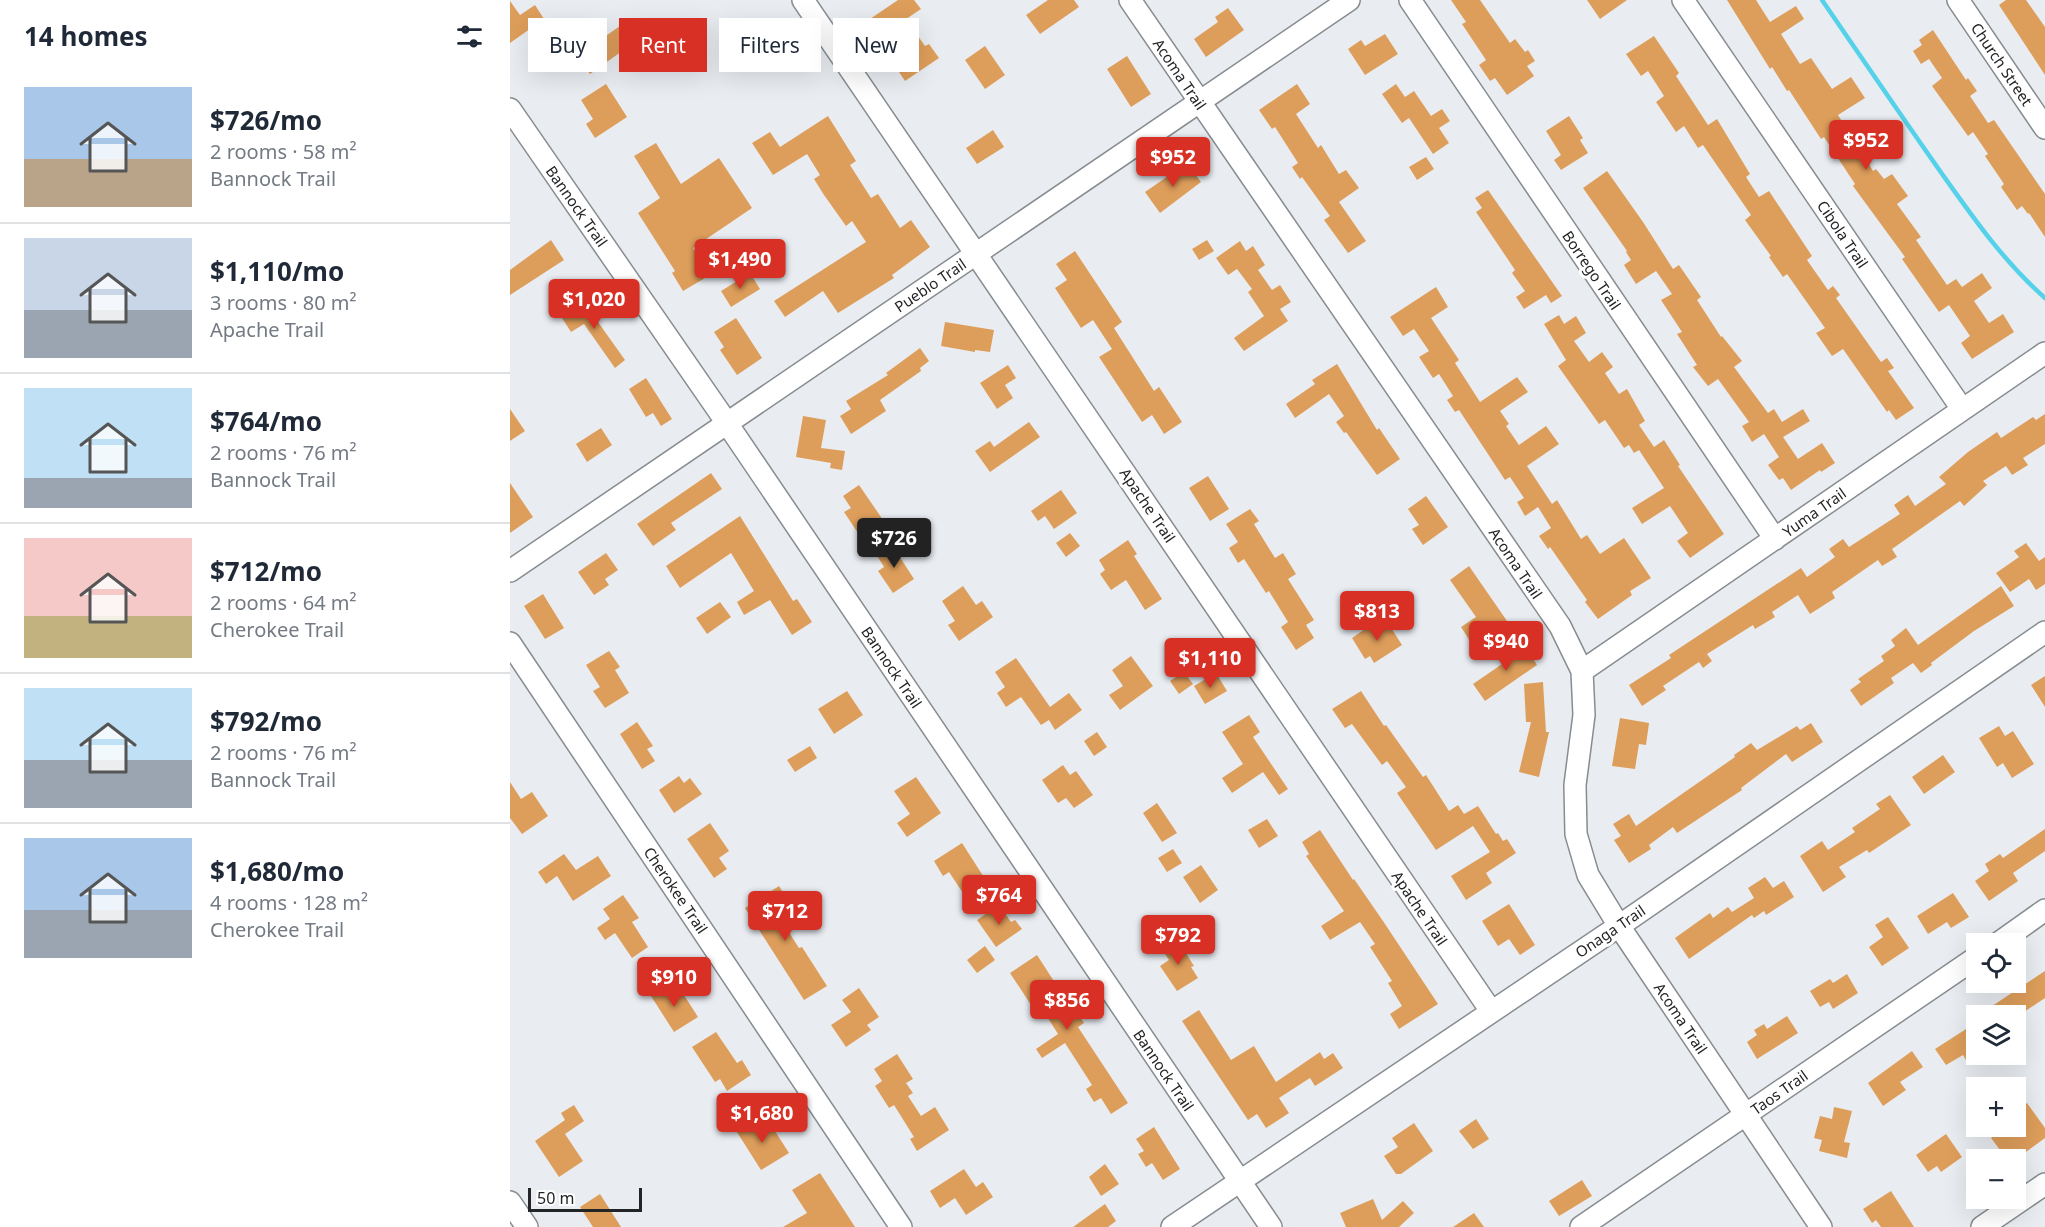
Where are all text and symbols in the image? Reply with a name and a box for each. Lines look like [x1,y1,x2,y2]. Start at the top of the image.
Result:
text: 14 homes [24,18,148,54]
chip: Buy [528,18,607,72]
chip: Rent [619,18,707,72]
chip: Filters [719,18,821,72]
chip: New [833,18,919,72]
street label: Church Street [1967,19,2038,110]
icon: filters [453,20,486,53]
street label: Acoma Trail [1149,34,1211,114]
text: $726/mo [210,102,322,138]
icon: home [72,111,144,183]
pin: $952 [1830,120,1902,171]
text: $952 [1843,126,1889,153]
pin: $952 [1137,137,1209,188]
text: 2 rooms · 58 m² [210,138,357,165]
text: $952 [1150,143,1196,170]
street label: Bannock Trail [542,162,612,250]
text: Bannock Trail [210,165,336,192]
street label: Cibola Trail [1813,196,1873,272]
street label: Borrego Trail [1558,227,1626,313]
pin: $1,490 [691,239,789,290]
text: $1,490 [709,245,771,272]
text: $1,110/mo [210,253,344,289]
street label: Pueblo Trail [890,254,970,316]
icon: home [72,262,144,334]
pin: $1,020 [545,279,643,330]
text: $1,020 [563,285,625,312]
text: 3 rooms · 80 m² [210,289,357,316]
text: Apache Trail [210,316,324,343]
text: $764/mo [210,403,322,439]
icon: home [72,412,144,484]
text: 2 rooms · 76 m² [210,439,357,466]
street label: Apache Trail [1116,464,1180,546]
text: Bannock Trail [210,466,336,493]
street label: Yuma Trail [1778,483,1850,541]
pin: $726 [858,518,930,569]
street label: Acoma Trail [1485,523,1547,603]
text: $726 [871,524,917,551]
text: $712/mo [210,553,322,589]
icon: home [72,562,144,634]
text: 2 rooms · 64 m² [210,589,357,616]
pin: $813 [1341,591,1413,642]
text: $813 [1354,597,1400,624]
text: Cherokee Trail [210,616,344,643]
pin: $940 [1470,621,1542,672]
street label: Bannock Trail [857,622,927,712]
text: $940 [1483,627,1529,654]
pin: $1,110 [1161,638,1259,689]
text: $1,110 [1179,644,1241,671]
text: $792/mo [210,703,322,739]
icon: home [72,712,144,784]
text: 2 rooms · 76 m² [210,739,357,766]
text: Bannock Trail [210,766,336,793]
street label: Cherokee Trail [640,843,712,937]
text: $1,680/mo [210,853,344,889]
icon: home [72,862,144,934]
street label: Apache Trail [1388,867,1452,949]
pin: $764 [963,875,1035,926]
text: $764 [976,881,1022,908]
text: 4 rooms · 128 m² [210,889,368,916]
pin: $712 [749,891,821,942]
text: $712 [762,897,808,924]
street label: Onaga Trail [1571,900,1649,962]
pin: $792 [1142,915,1214,966]
text: Cherokee Trail [210,916,344,943]
text: $792 [1155,921,1201,948]
map controls [1966,933,2026,1209]
button: locate [1966,933,2026,993]
pin: $910 [638,957,710,1008]
text: $910 [651,963,697,990]
street label: Acoma Trail [1650,978,1712,1058]
pin: $856 [1031,980,1103,1031]
text: $856 [1044,986,1090,1013]
button: layers [1966,1005,2026,1065]
street label: Bannock Trail [1129,1025,1199,1115]
street label: Taos Trail [1746,1065,1812,1119]
button: + [1966,1077,2026,1137]
pin: $1,680 [713,1093,811,1144]
text: $1,680 [731,1099,793,1126]
button: − [1966,1149,2026,1209]
scale bar [528,1185,642,1212]
text: 50 m [537,1187,574,1209]

